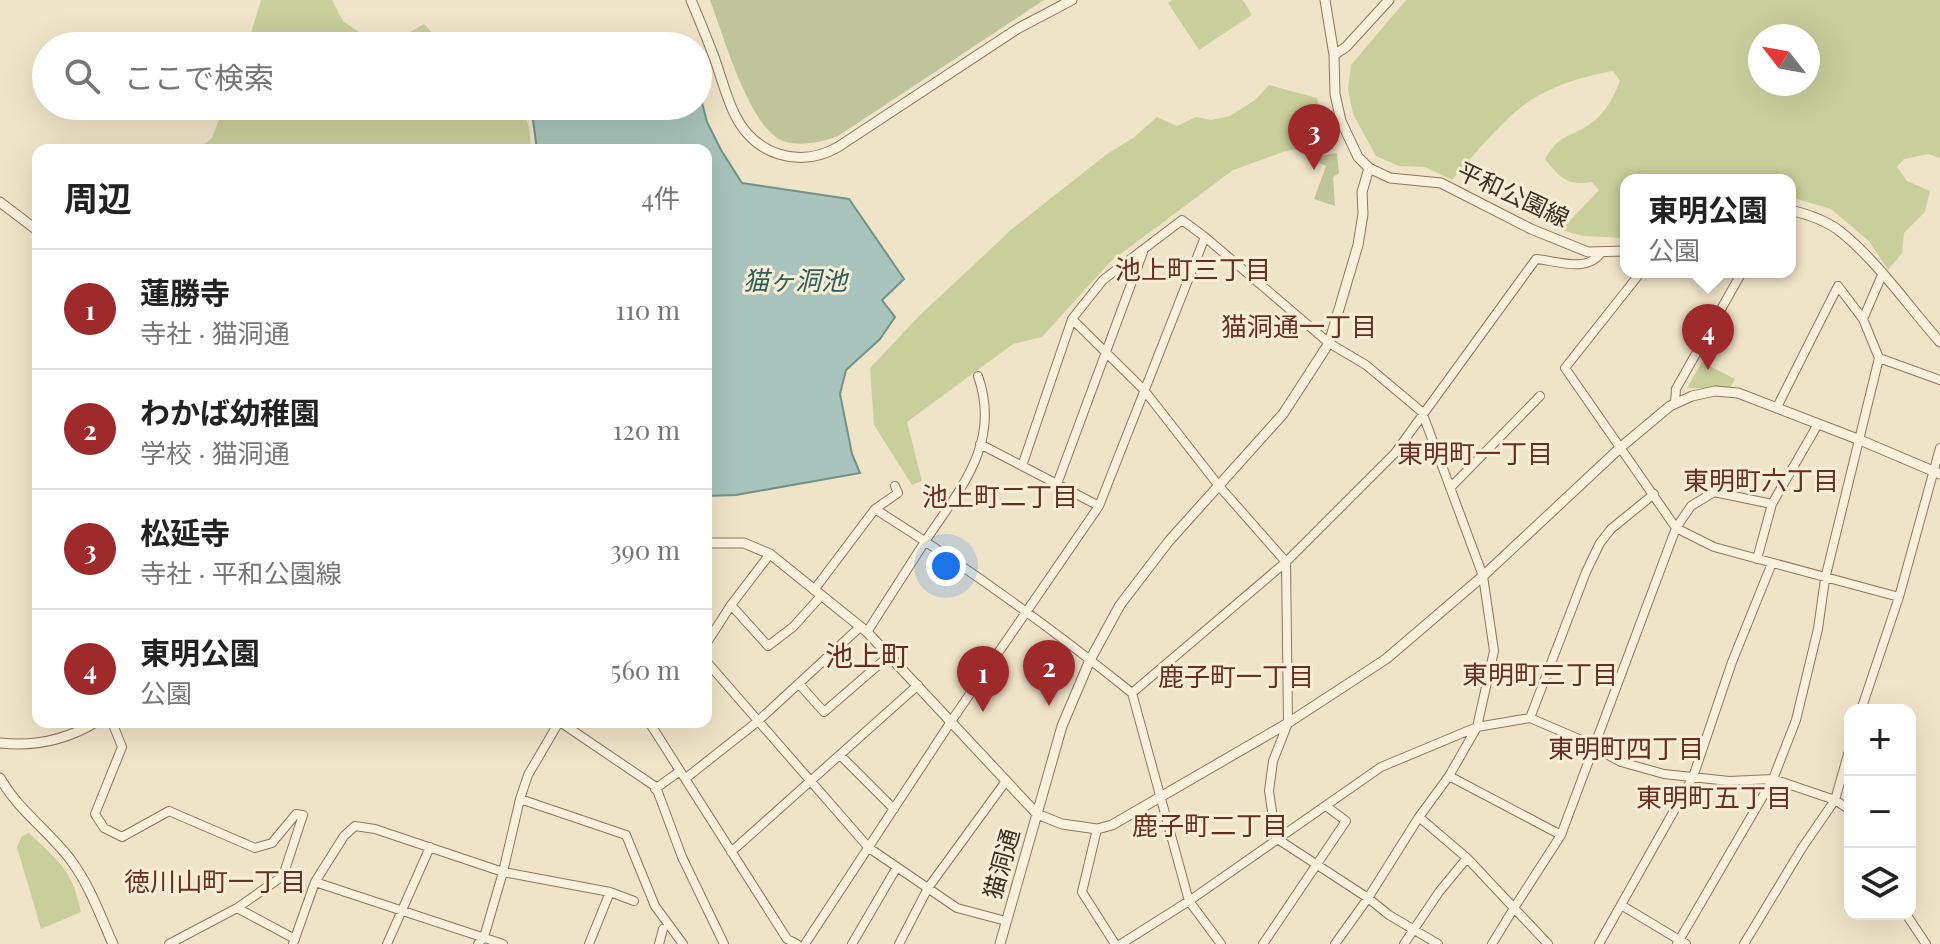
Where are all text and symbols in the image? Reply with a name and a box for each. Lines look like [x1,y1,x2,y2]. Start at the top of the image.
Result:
north arrow [1748,24,1820,96]
search box [32,32,712,120]
icon: search [60,54,104,98]
text: ここで検索 [124,57,274,97]
pin: 3 [1288,104,1340,170]
street label: 平和公園線 [1453,153,1575,233]
text: 周辺 [64,174,132,220]
popup [1620,174,1796,278]
text: 4件 [641,180,680,215]
text: 東明公園 [1648,189,1768,229]
text: 公園 [1648,232,1700,267]
district label: 池上町三丁目 [1115,251,1271,286]
water label: 猫ヶ洞池 [743,262,850,297]
text: 蓮勝寺 [140,272,230,312]
text: 1 [85,292,95,327]
text: 110 m [616,292,680,327]
pin: 4 [1682,304,1734,370]
district label: 猫洞通一丁目 [1221,308,1377,343]
text: 寺社 · 猫洞通 [140,315,290,350]
text: わかば幼稚園 [140,392,320,432]
text: 2 [83,412,97,447]
text: 120 m [613,412,680,447]
text: 学校 · 猫洞通 [140,435,290,470]
district label: 東明町一丁目 [1397,435,1553,470]
district label: 東明町六丁目 [1683,462,1839,497]
district label: 池上町二丁目 [922,478,1078,513]
text: 松延寺 [140,512,230,552]
text: 3 [84,532,96,567]
text: 390 m [610,532,680,567]
your location [926,546,966,586]
text: 寺社 · 平和公園線 [140,555,342,590]
text: 東明公園 [140,632,260,672]
district label: 池上町 [825,636,909,673]
pin: 2 [1023,640,1075,706]
pin: 1 [957,646,1009,712]
text: 4 [83,652,97,687]
text: 560 m [611,652,680,687]
district label: 東明町三丁目 [1462,656,1618,691]
district label: 鹿子町一丁目 [1158,658,1314,693]
text: 公園 [140,675,192,710]
map controls [1844,704,1916,920]
button: + [1844,704,1916,776]
district label: 東明町四丁目 [1548,730,1704,765]
button: − [1844,776,1916,848]
district label: 東明町五丁目 [1636,779,1792,814]
district label: 鹿子町二丁目 [1132,807,1288,842]
street label: 猫洞通 [975,824,1025,902]
button: layers [1844,848,1916,920]
district label: 徳川山町一丁目 [124,863,306,898]

